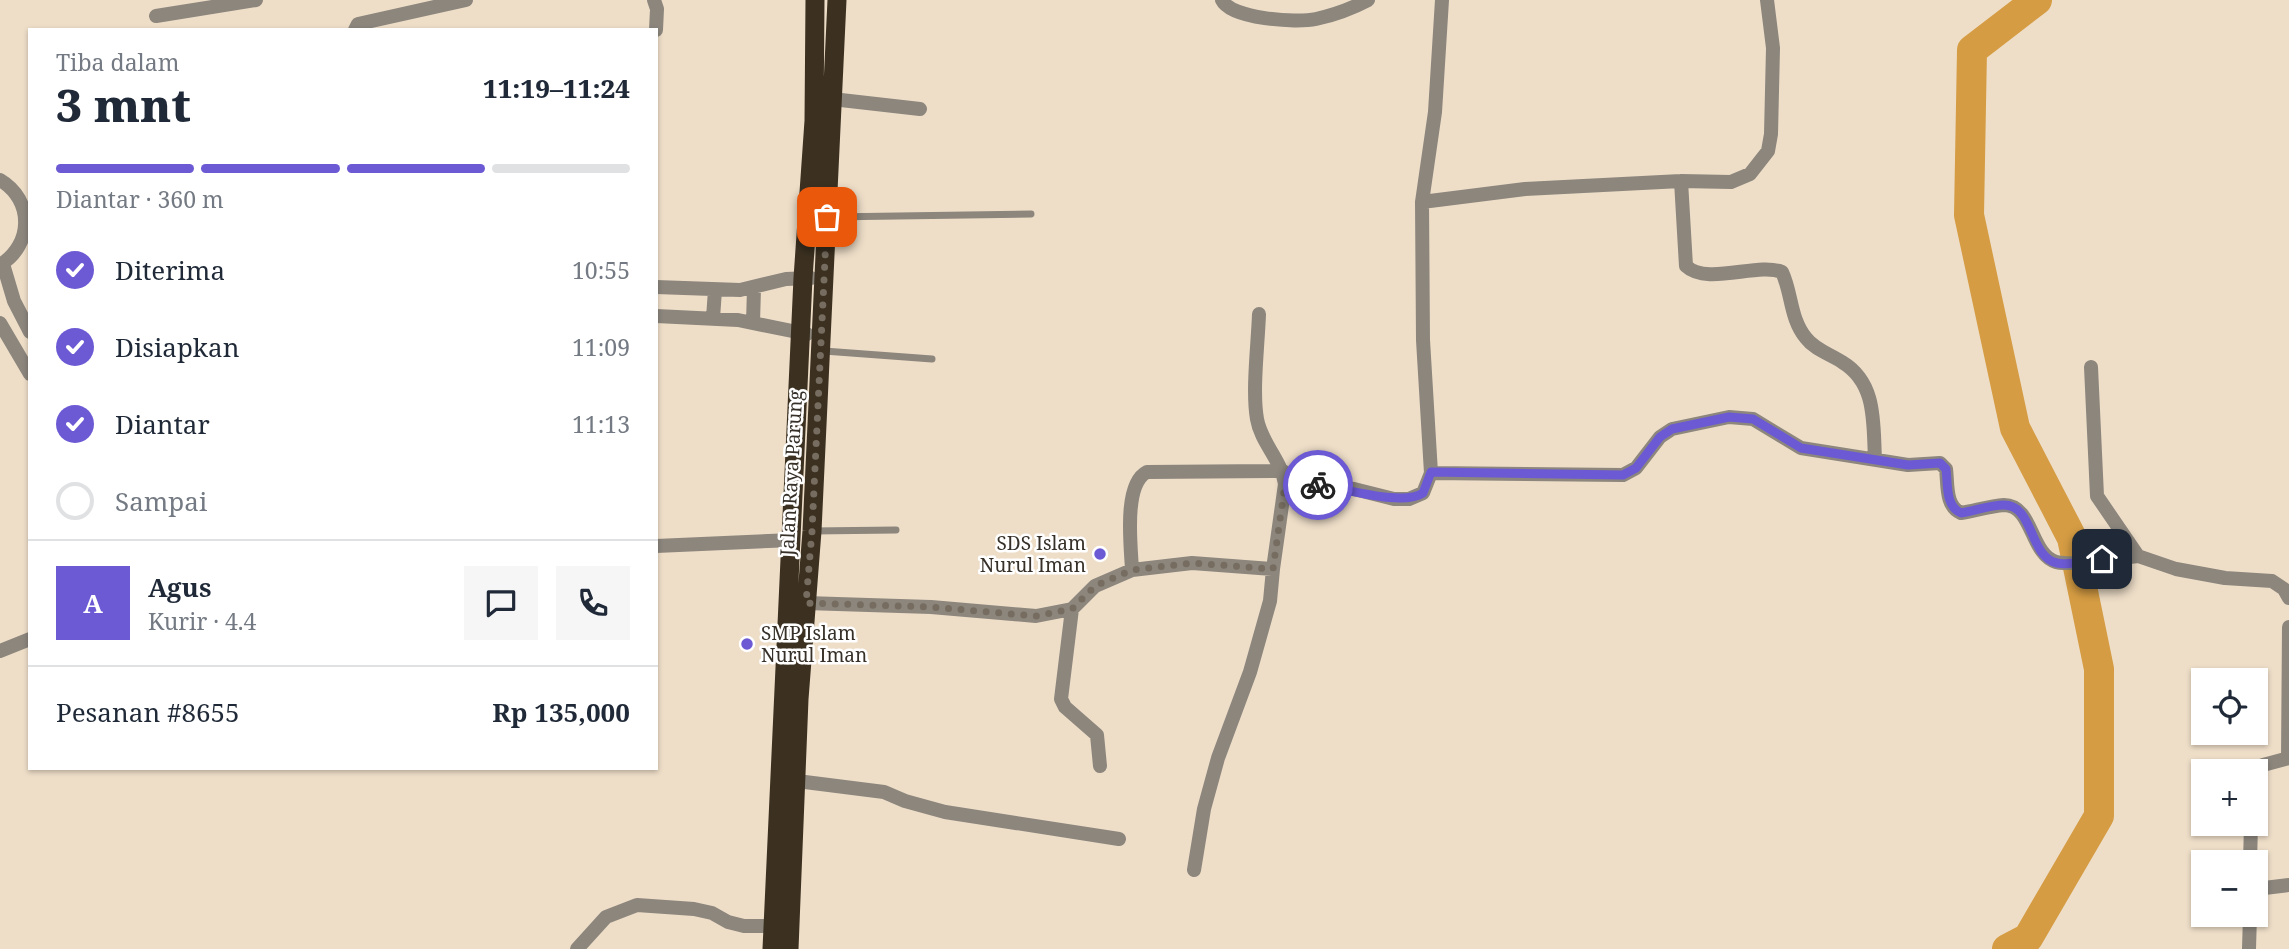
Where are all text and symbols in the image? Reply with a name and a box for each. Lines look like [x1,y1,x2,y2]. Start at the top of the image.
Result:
text: Tiba dalam [56,46,179,78]
text: 11:19–11:24 [483,70,630,106]
text: 3 mnt [56,73,191,135]
text: Diantar · 360 m [56,183,224,215]
pin [797,187,857,247]
icon: bag [808,198,846,236]
icon: check [56,251,94,289]
text: Diterima [115,252,225,288]
text: 10:55 [572,254,630,286]
icon: check [56,328,94,366]
text: Disiapkan [115,329,240,365]
text: 11:09 [572,331,630,363]
street label: Jalan Raya Parung [774,389,808,558]
icon: check [56,405,94,443]
text: Diantar [115,406,210,442]
text: 11:13 [572,408,630,440]
courier [1283,450,1353,520]
icon: bike [1299,466,1337,504]
text: Sampai [115,483,207,519]
pin [2072,529,2132,589]
place label: SDS Islam Nurul Iman [980,530,1086,578]
icon: home [2083,540,2121,578]
marker: SDS Islam Nurul Iman [1092,546,1108,562]
button: chat [464,566,538,640]
button: phone [556,566,630,640]
text: Agus [148,569,211,605]
text: A [83,585,103,621]
text: Kurir · 4.4 [148,605,256,637]
place label: SMP Islam Nurul Iman [761,620,867,668]
marker: SMP Islam Nurul Iman [739,636,755,652]
map controls [2191,668,2268,927]
button: locate [2191,668,2268,745]
text: Pesanan #8655 [56,694,240,730]
text: Rp 135,000 [492,694,630,730]
button: + [2191,759,2268,836]
button: − [2191,850,2268,927]

